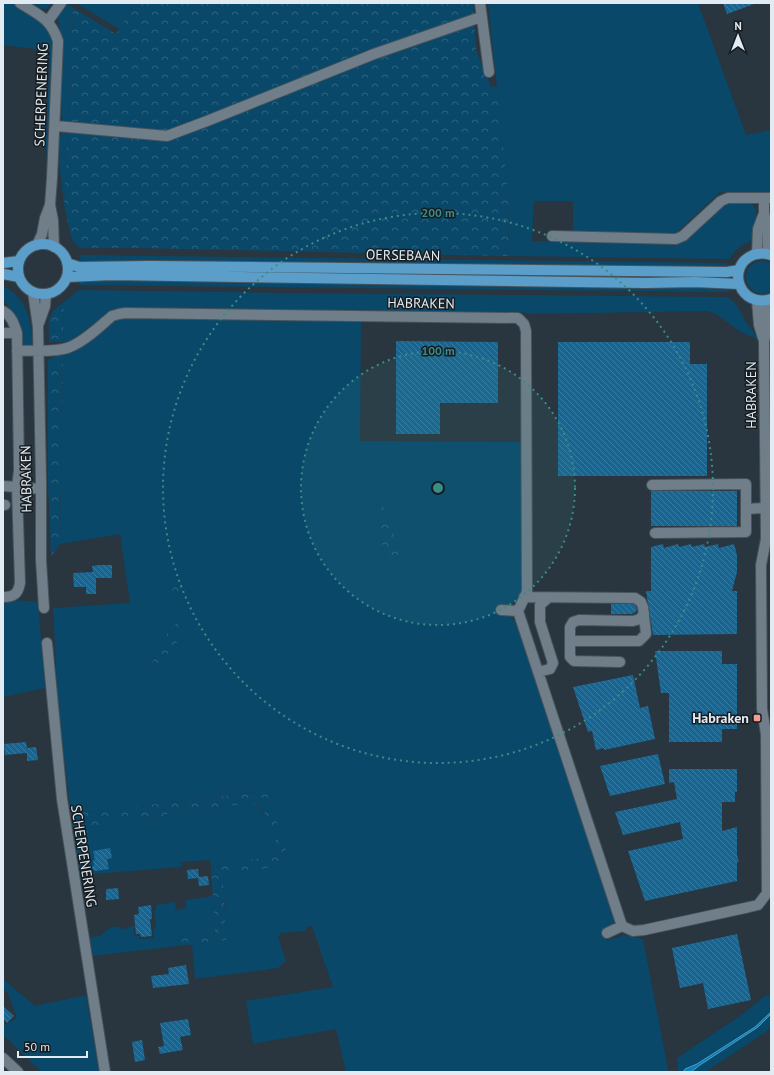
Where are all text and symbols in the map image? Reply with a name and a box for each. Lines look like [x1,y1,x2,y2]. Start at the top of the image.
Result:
north arrow [718,16,758,56]
text: N [734,19,742,33]
street label: SCHERPENERING [30,43,52,147]
text: 200 m [421,205,455,220]
street label: OERSEBAAN [366,245,440,265]
street label: HABRAKEN [387,293,455,313]
text: 100 m [421,343,455,358]
street label: HABRAKEN [742,361,760,429]
street label: HABRAKEN [16,445,36,513]
centre of rings [431,481,445,495]
place label: Habraken [692,709,749,727]
marker: Habraken [752,713,762,723]
street label: SCHERPENERING [67,804,101,908]
scale bar [18,1033,87,1059]
text: 50 m [24,1039,50,1054]

